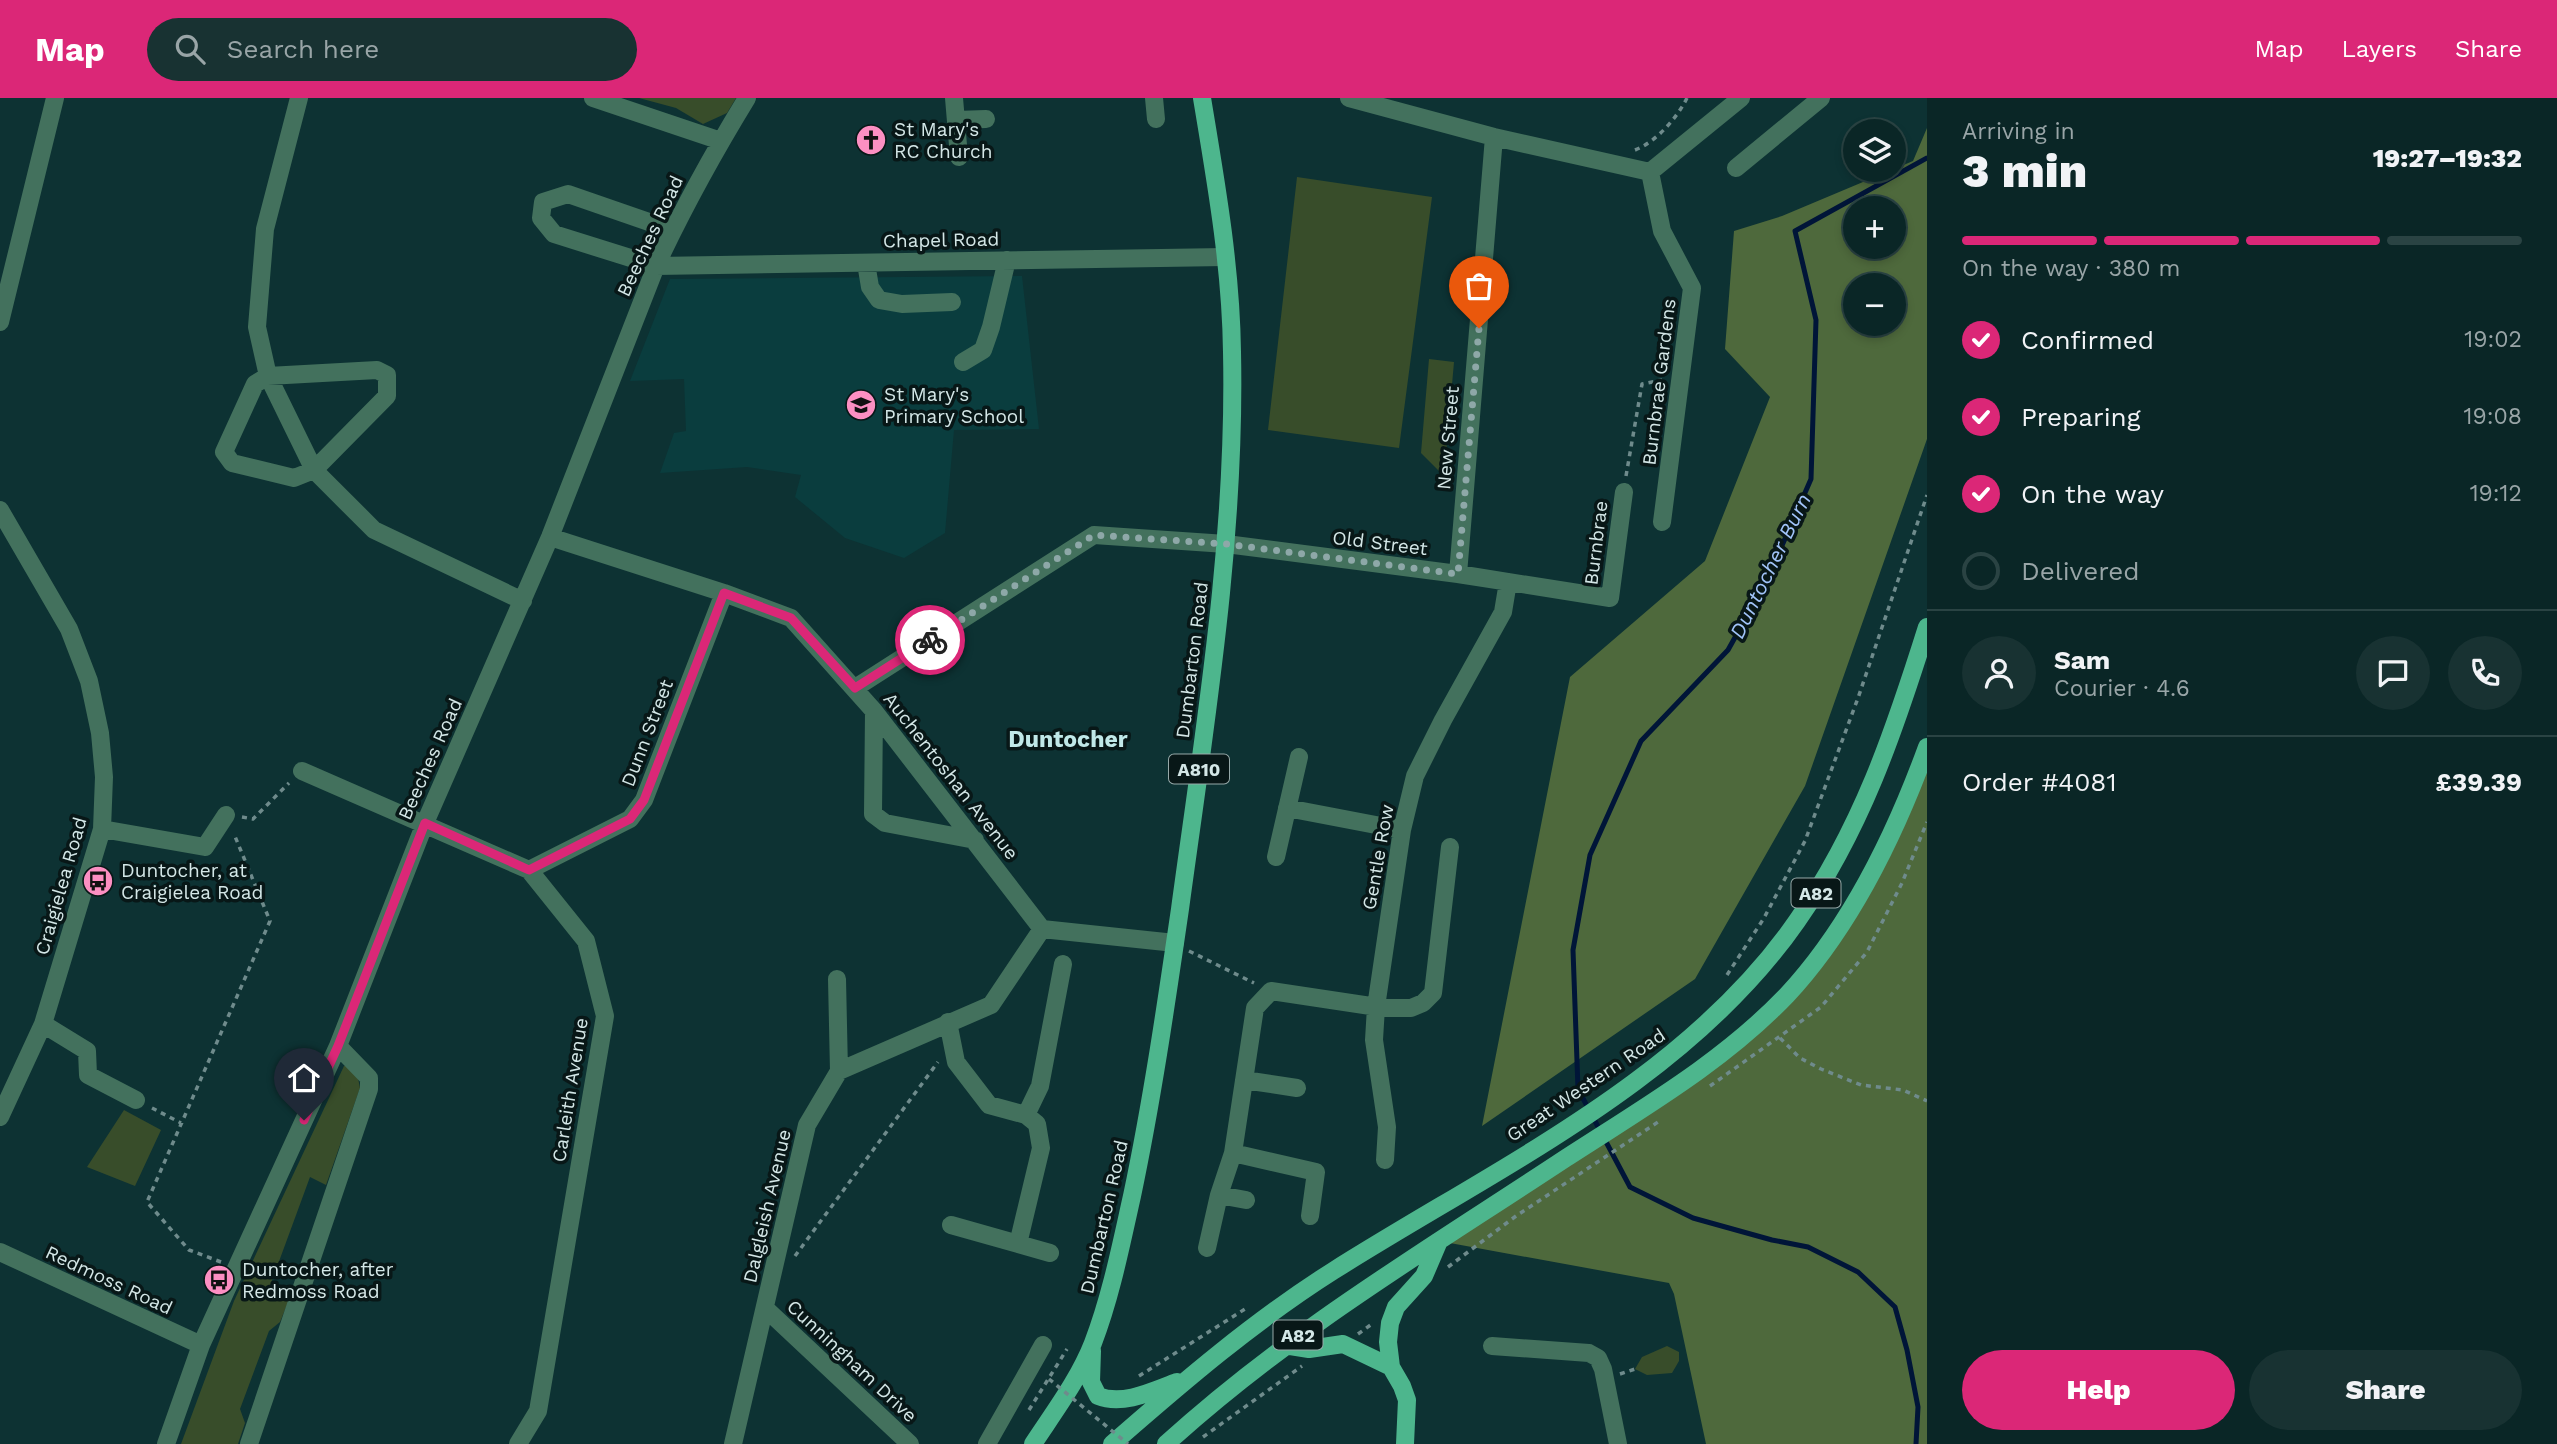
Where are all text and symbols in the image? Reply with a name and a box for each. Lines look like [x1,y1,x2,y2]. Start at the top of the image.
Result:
search box [147,18,637,81]
text: Map [35,30,105,69]
icon: search [171,30,209,68]
text: Search here [227,34,379,64]
text: Map [2255,35,2303,63]
text: Layers [2341,35,2417,63]
text: Share [2455,35,2522,63]
place label: St Mary's RC Church [894,118,992,163]
text: Arriving in [1962,118,2075,145]
map controls [1843,119,1906,336]
button: layers [1843,119,1906,182]
church icon: St Mary's RC Church [854,123,888,157]
text: 19:27–19:32 [2373,143,2522,173]
text: 3 min [1962,144,2087,198]
street label: Beeches Road [612,172,688,300]
button: + [1843,196,1906,259]
street label: Chapel Road [883,227,999,253]
text: On the way · 380 m [1962,255,2180,282]
pin [1449,256,1509,328]
icon: bag [1460,267,1498,305]
button: − [1843,273,1906,336]
street label: Burnbrae Gardens [1637,297,1681,467]
icon: check [1962,321,2000,359]
text: Confirmed [2021,325,2154,355]
text: 19:02 [2464,326,2522,353]
place label: St Mary's Primary School [884,383,1024,428]
street label: New Street [1432,385,1464,491]
school or university icon: St Mary's Primary School [844,388,878,422]
icon: check [1962,398,2000,436]
text: Preparing [2021,402,2141,432]
text: 19:08 [2464,403,2522,430]
icon: check [1962,475,2000,513]
text: On the way [2021,479,2164,509]
text: 19:12 [2470,480,2522,507]
water label: Duntocher Burn [1724,489,1816,643]
street label: Burnbrae [1579,500,1613,586]
street label: Old Street [1331,526,1429,560]
text: Delivered [2021,556,2140,586]
street label: Dumbarton Road [1171,581,1213,739]
courier [895,605,965,675]
icon: bike [911,621,949,659]
button: person [1962,636,2036,710]
button: chat [2356,636,2430,710]
button: phone [2448,636,2522,710]
text: Sam [2054,645,2110,675]
text: Courier · 4.6 [2054,675,2190,702]
street label: Dunn Street [616,676,678,790]
street label: Auchentoshan Avenue [879,688,1023,864]
street label: Beeches Road [393,695,467,823]
district label: Duntocher [1008,726,1128,753]
road number: A810 [1169,754,1229,784]
text: Order #4081 [1962,767,2117,797]
text: £39.39 [2436,767,2522,797]
street label: Gentle Row [1357,802,1399,912]
street label: Craigielea Road [30,814,92,958]
place label: Duntocher, at Craigielea Road [121,859,263,904]
bus stop icon: Duntocher, at Craigielea Road [81,864,115,898]
road number: A82 [1792,878,1840,908]
street label: Carleith Avenue [547,1016,593,1164]
street label: Great Western Road [1502,1023,1670,1147]
pin [274,1048,334,1120]
icon: home [285,1059,323,1097]
street label: Dalgleish Avenue [738,1127,796,1285]
street label: Dumbarton Road [1075,1138,1133,1296]
street label: Redmoss Road [42,1241,176,1319]
place label: Duntocher, after Redmoss Road [242,1258,394,1303]
bus stop icon: Duntocher, after Redmoss Road [202,1263,236,1297]
street label: Cunningham Drive [782,1295,922,1427]
road number: A82 [1274,1320,1322,1350]
button: Help [1962,1350,2235,1430]
button: Share [2249,1350,2522,1430]

